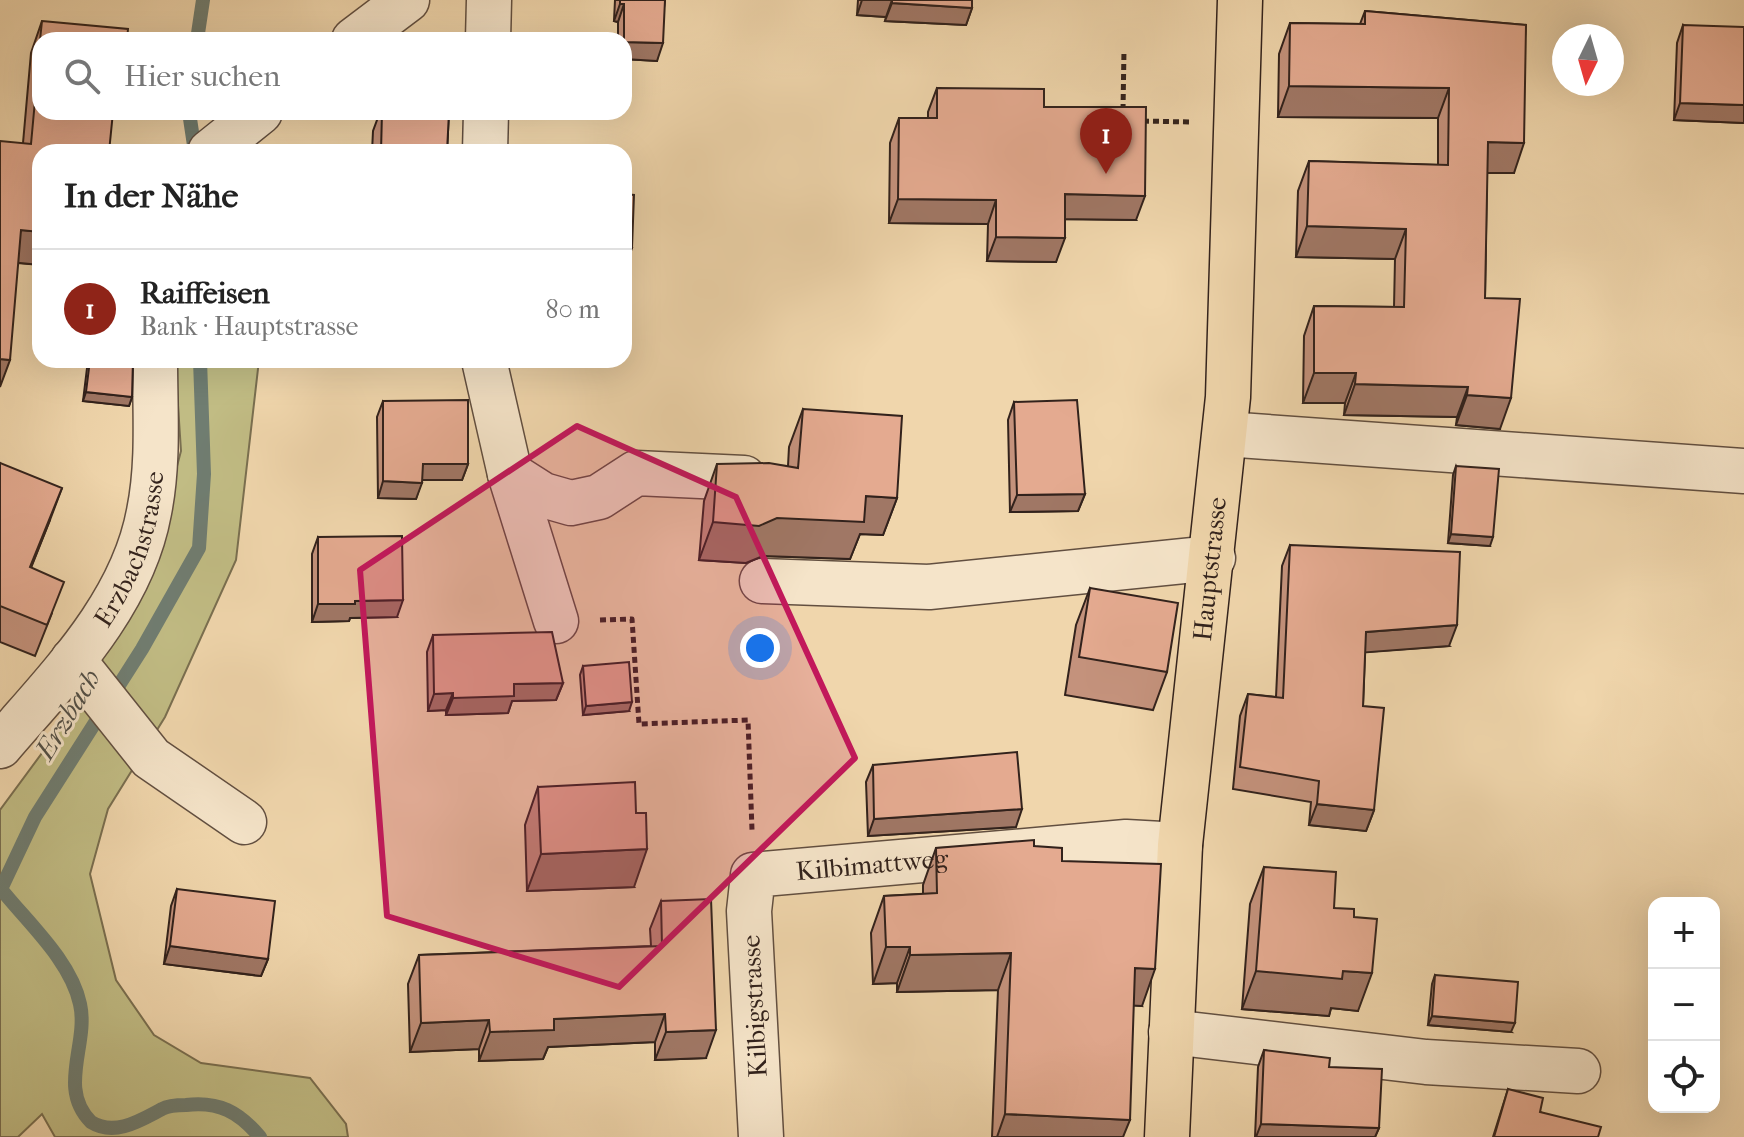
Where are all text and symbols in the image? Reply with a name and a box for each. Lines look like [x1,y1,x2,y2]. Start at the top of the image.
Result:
north arrow [1552,24,1624,96]
search box [32,32,632,120]
icon: search [60,54,104,98]
text: Hier suchen [124,59,280,94]
pin: 1 [1080,108,1132,174]
text: In der Nähe [64,176,238,216]
text: Raiffeisen [140,276,270,311]
text: 1 [85,294,95,325]
text: 80 m [545,294,600,325]
text: Bank · Hauptstrasse [140,311,358,342]
street label: Erzbachstrasse [88,470,170,633]
street label: Hauptstrasse [1187,495,1233,643]
your location [740,628,780,668]
water label: Erzbach [27,663,107,767]
street label: Kilbimattweg [795,843,951,887]
map controls [1648,897,1720,1113]
button: + [1648,897,1720,969]
street label: Kilbigstrasse [735,934,774,1078]
button: − [1648,969,1720,1041]
button: locate [1648,1041,1720,1113]

